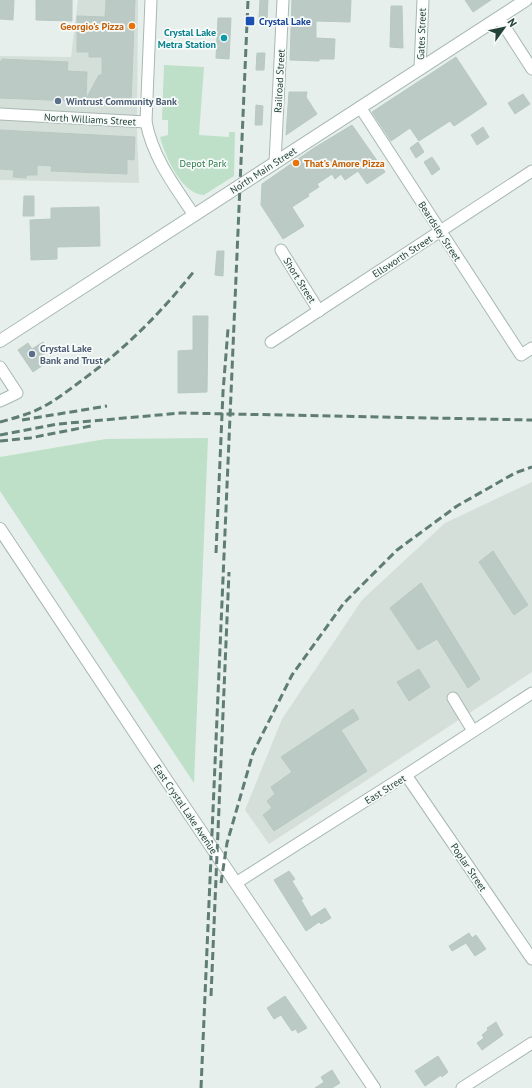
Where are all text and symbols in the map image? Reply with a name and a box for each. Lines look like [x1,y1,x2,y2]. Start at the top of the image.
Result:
street label: Gates Street [414,7,429,60]
north arrow [484,8,524,48]
marker: Crystal Lake [244,15,256,27]
place label: Crystal Lake [259,15,311,28]
text: N [505,16,520,29]
place label: Georgio's Pizza [60,20,124,33]
marker: Georgio's Pizza [127,21,137,31]
place label: Crystal Lake Metra Station [158,26,216,51]
marker: Crystal Lake Metra Station [219,33,229,43]
street label: Railroad Street [271,48,288,113]
place label: Wintrust Community Bank [66,95,177,108]
marker: Wintrust Community Bank [53,96,63,106]
street label: North Williams Street [44,111,137,128]
street label: North Main Street [228,144,299,197]
park label: Depot Park [180,157,227,170]
place label: That's Amore Pizza [304,157,385,170]
marker: That's Amore Pizza [291,158,301,168]
street label: Beardsley Street [415,199,464,264]
street label: Ellsworth Street [370,232,435,281]
street label: Short Street [280,255,319,306]
place label: Crystal Lake Bank and Trust [40,342,103,367]
marker: Crystal Lake Bank and Trust [27,349,37,359]
street label: East Crystal Lake Avenue [151,762,221,857]
street label: East Street [362,771,409,807]
street label: Poplar Street [448,841,490,894]

